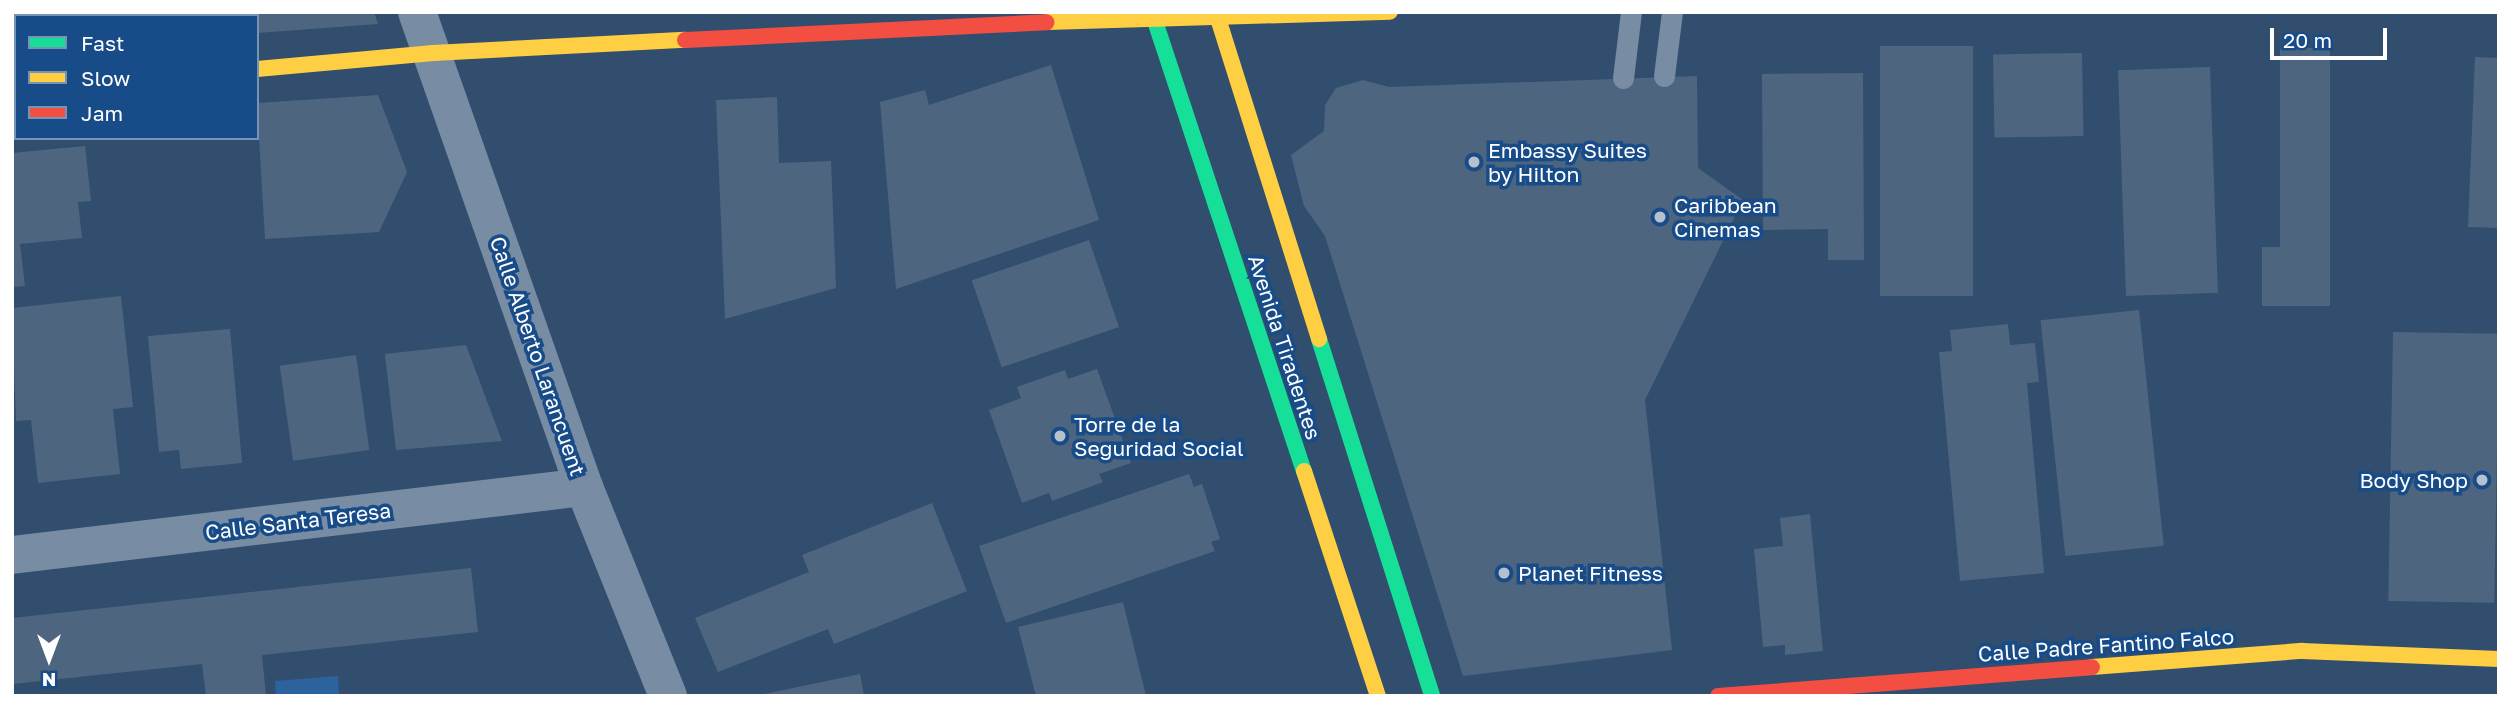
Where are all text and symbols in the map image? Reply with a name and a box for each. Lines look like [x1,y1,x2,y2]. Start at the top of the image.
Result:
legend [14,14,259,140]
scale bar [2273,14,2390,58]
text: 20 m [2283,27,2332,53]
text: Fast [81,30,124,56]
text: Slow [81,65,130,91]
text: Jam [81,100,123,126]
place label: Embassy Suites by Hilton [1488,137,1647,187]
marker: Embassy Suites by Hilton [1466,154,1482,170]
place label: Caribbean Cinemas [1674,192,1777,242]
marker: Caribbean Cinemas [1652,209,1668,225]
street label: Calle Alberto Larancuent [485,233,591,479]
street label: Avenida Tiradentes [1243,251,1327,443]
place label: Torre de la Seguridad Social [1074,411,1244,461]
marker: Torre de la Seguridad Social [1052,428,1068,444]
place label: Body Shop [2360,467,2468,493]
marker: Body Shop [2474,472,2490,488]
street label: Calle Santa Teresa [204,497,392,545]
place label: Planet Fitness [1518,560,1663,586]
marker: Planet Fitness [1496,565,1512,581]
street label: Calle Padre Fantino Falco [1977,623,2235,667]
north arrow [14,624,84,694]
text: N [42,669,56,692]

